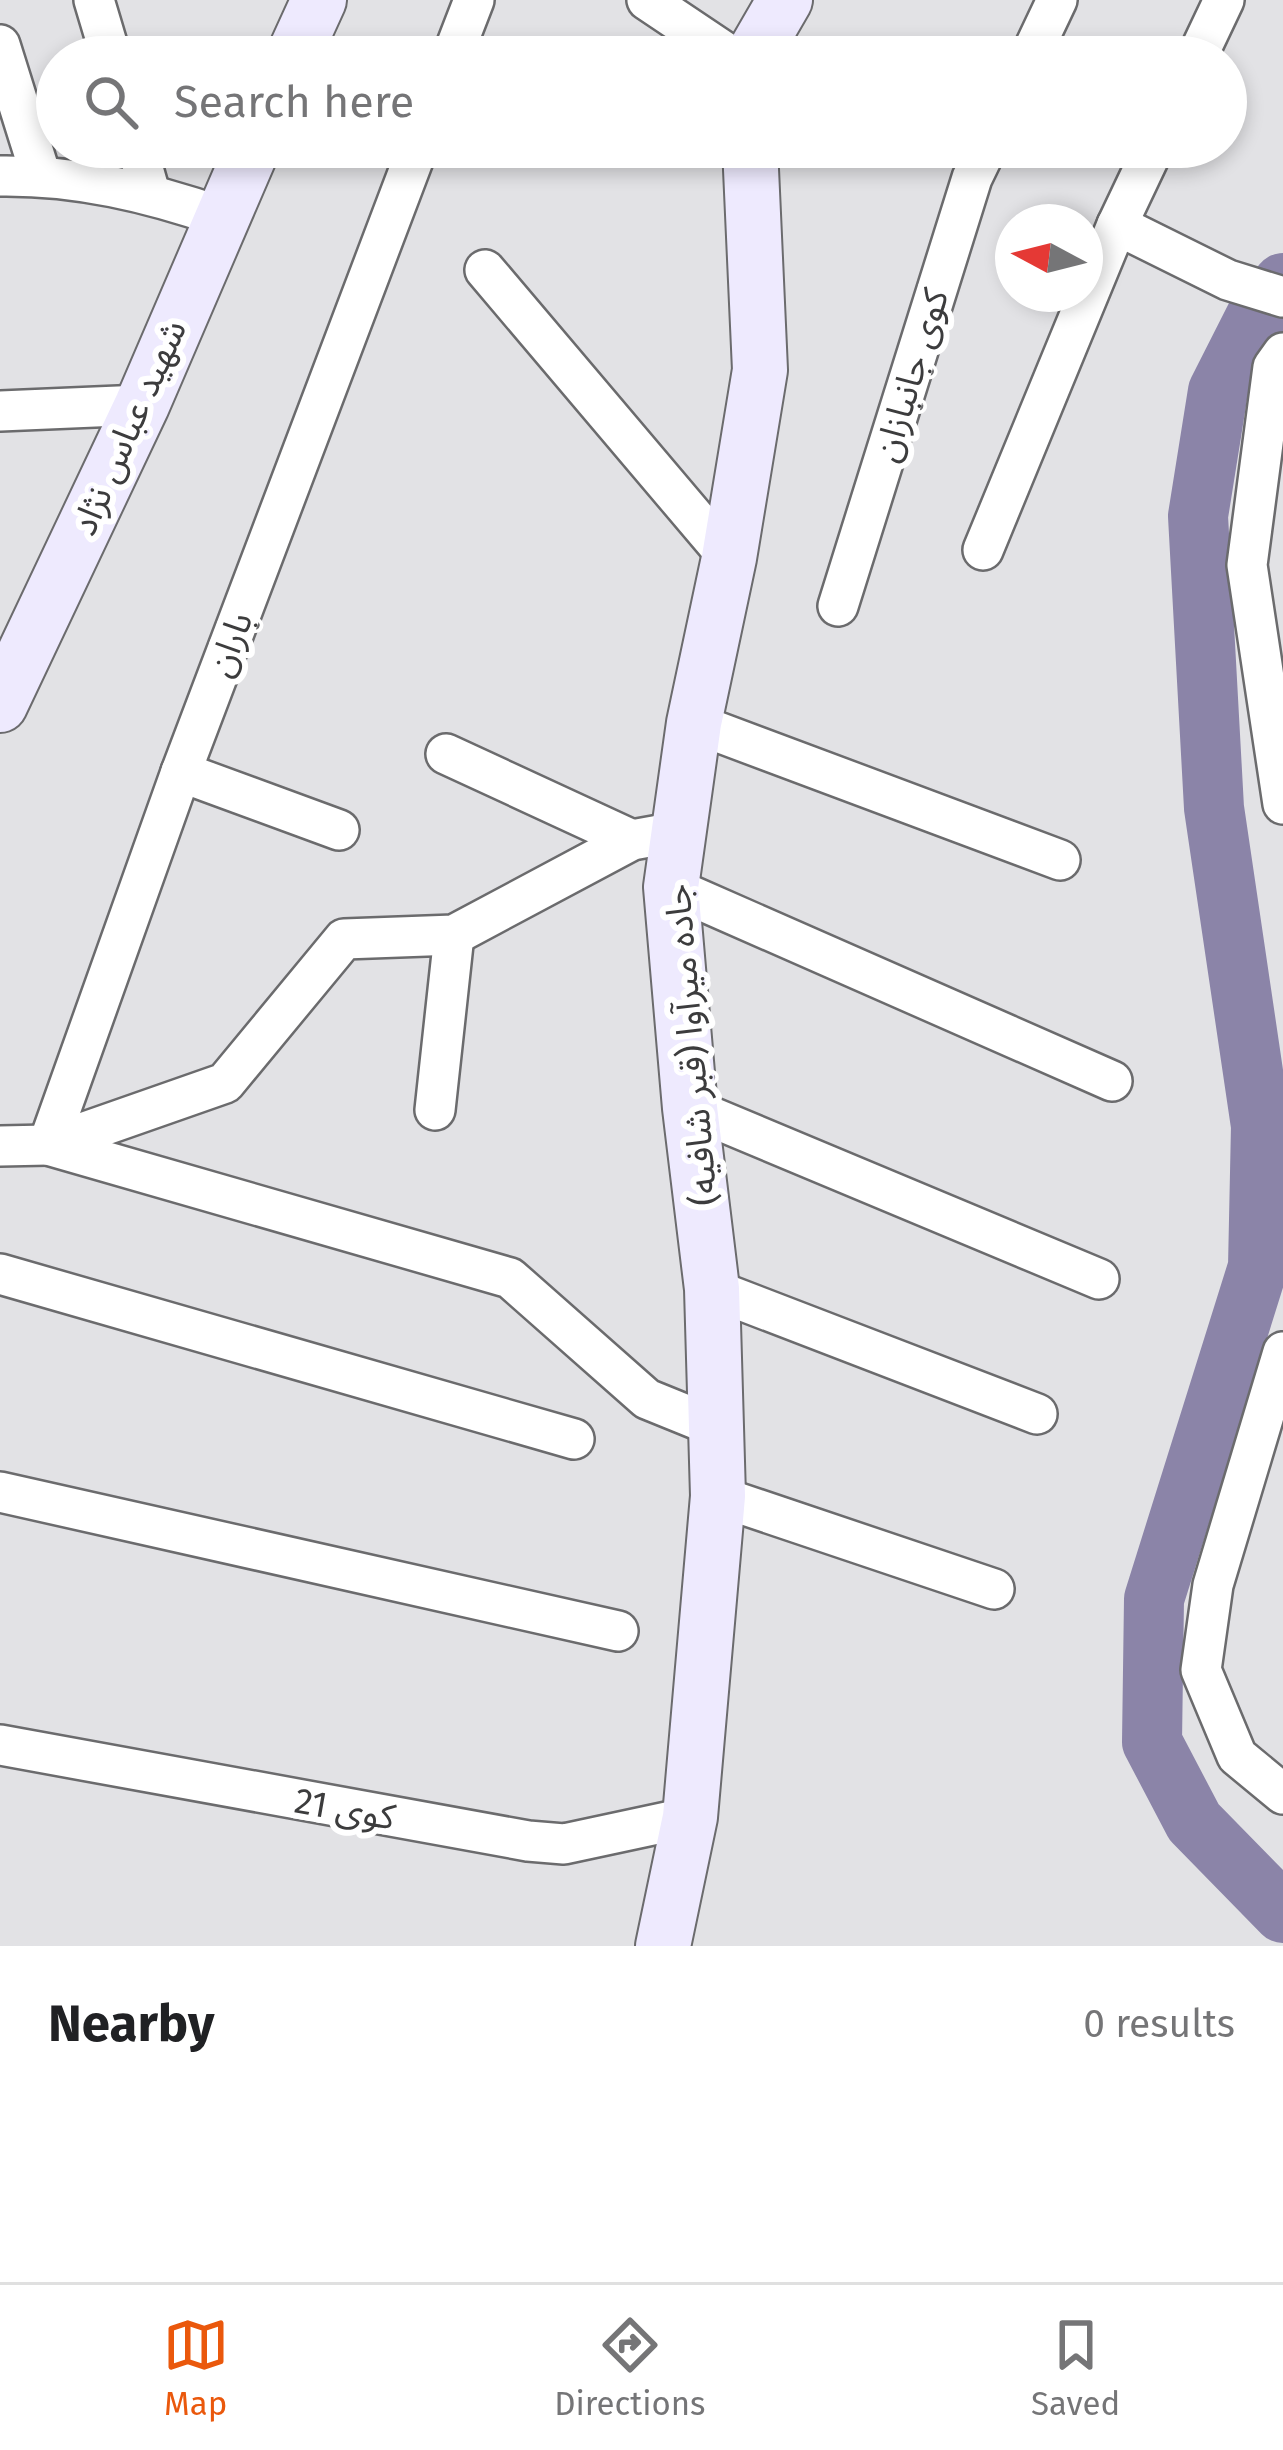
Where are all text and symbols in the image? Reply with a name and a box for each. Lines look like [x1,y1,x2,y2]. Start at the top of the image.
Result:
search box [36,36,1247,168]
icon: search [78,69,144,135]
text: Search here [174,75,414,129]
north arrow [995,204,1103,312]
street label: کوی جانبازان [864,282,958,467]
street label: شهید عباس نژاد [62,313,196,542]
street label: باران [198,606,262,683]
street label: جاده میرآوا (قبر شافیه) [655,882,727,1208]
street label: کوی 21 [291,1779,400,1840]
text: Nearby [48,1993,214,2055]
text: 0 results [1083,2001,1235,2047]
tab: Map [163,2312,229,2424]
tab: Directions [554,2312,706,2424]
tab: Saved [1031,2312,1120,2424]

